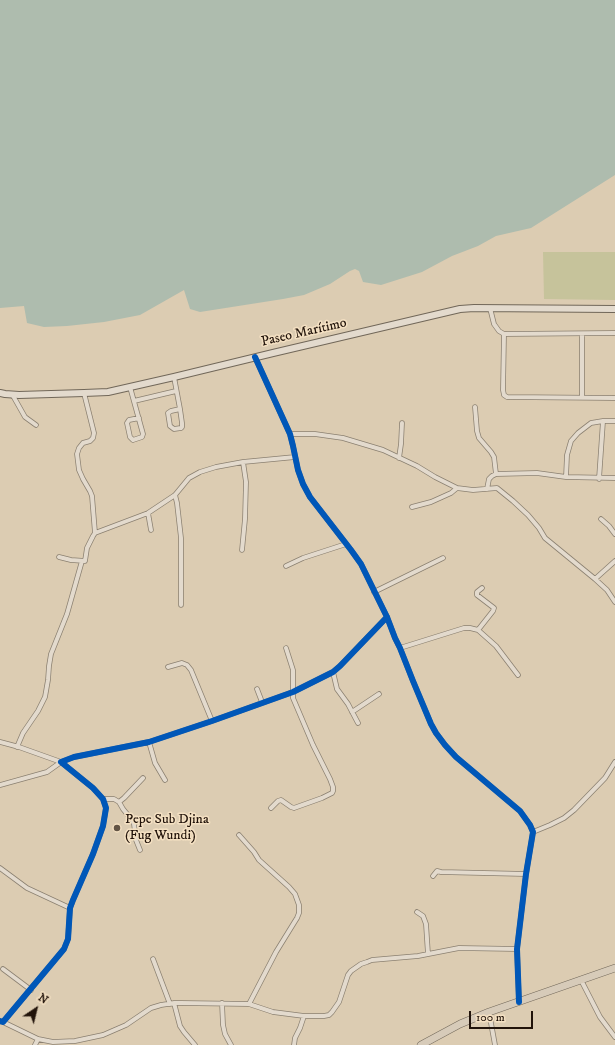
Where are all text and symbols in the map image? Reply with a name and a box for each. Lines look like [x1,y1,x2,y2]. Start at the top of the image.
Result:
street label: Paseo Marítimo [260,315,348,351]
place label: Pepe Sub Djina (Fug Wundi) [125,812,209,844]
marker: Pepe Sub Djina (Fug Wundi) [112,823,122,833]
north arrow [16,989,56,1029]
text: N [35,991,51,1007]
scale bar [471,1003,535,1029]
text: 100 m [476,1010,505,1025]

